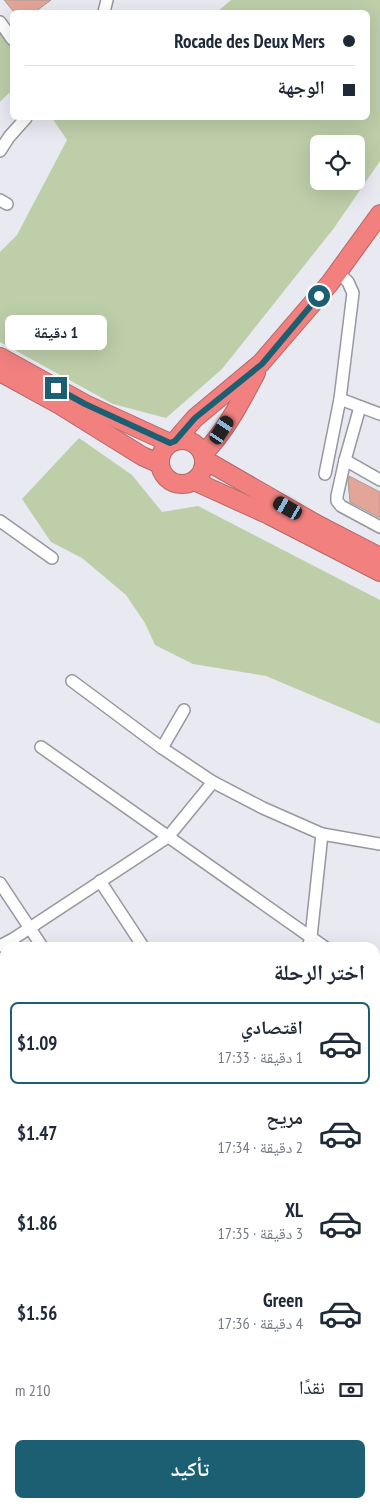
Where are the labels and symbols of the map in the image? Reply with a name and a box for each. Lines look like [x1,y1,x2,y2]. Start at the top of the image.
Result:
route start [308,285,330,307]
callout: 1 دقيقة [5,316,107,350]
route end [45,377,67,399]
car [207,413,236,447]
car [271,494,304,522]

